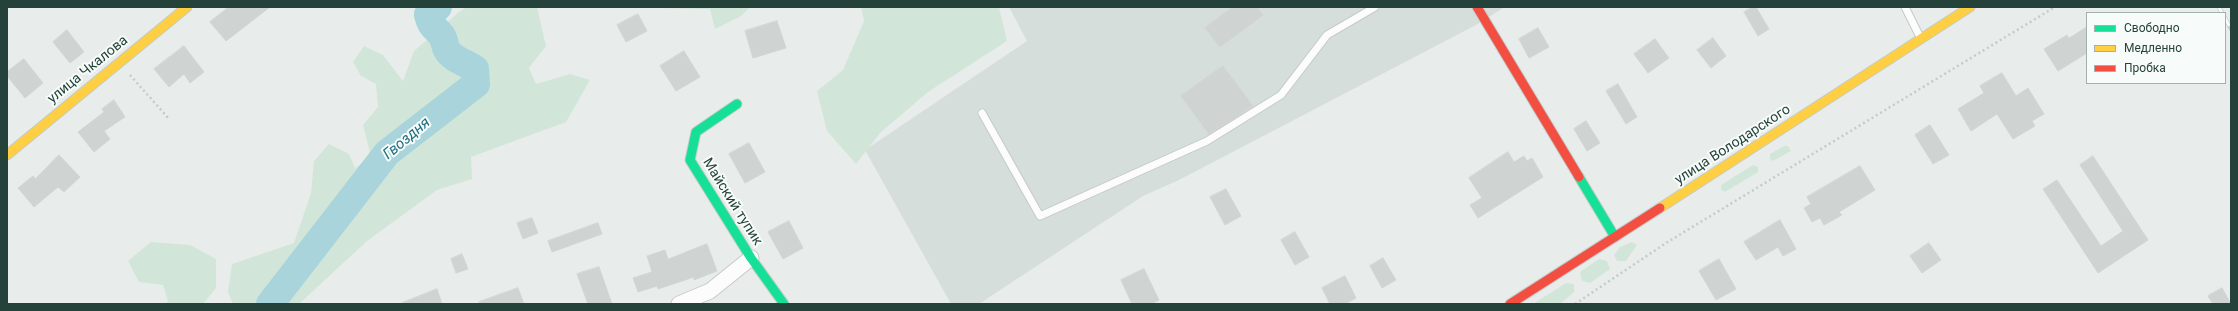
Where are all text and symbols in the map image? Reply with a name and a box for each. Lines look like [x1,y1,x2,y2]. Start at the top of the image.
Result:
legend [2086,12,2226,84]
text: Свободно [2124,21,2180,35]
street label: улица Чкалова [44,33,132,107]
text: Медленно [2124,41,2182,55]
text: Пробка [2124,61,2166,75]
street label: улица Володарского [1672,101,1794,189]
water label: Гвоздня [380,114,434,164]
street label: Майский тупик [698,155,766,249]

